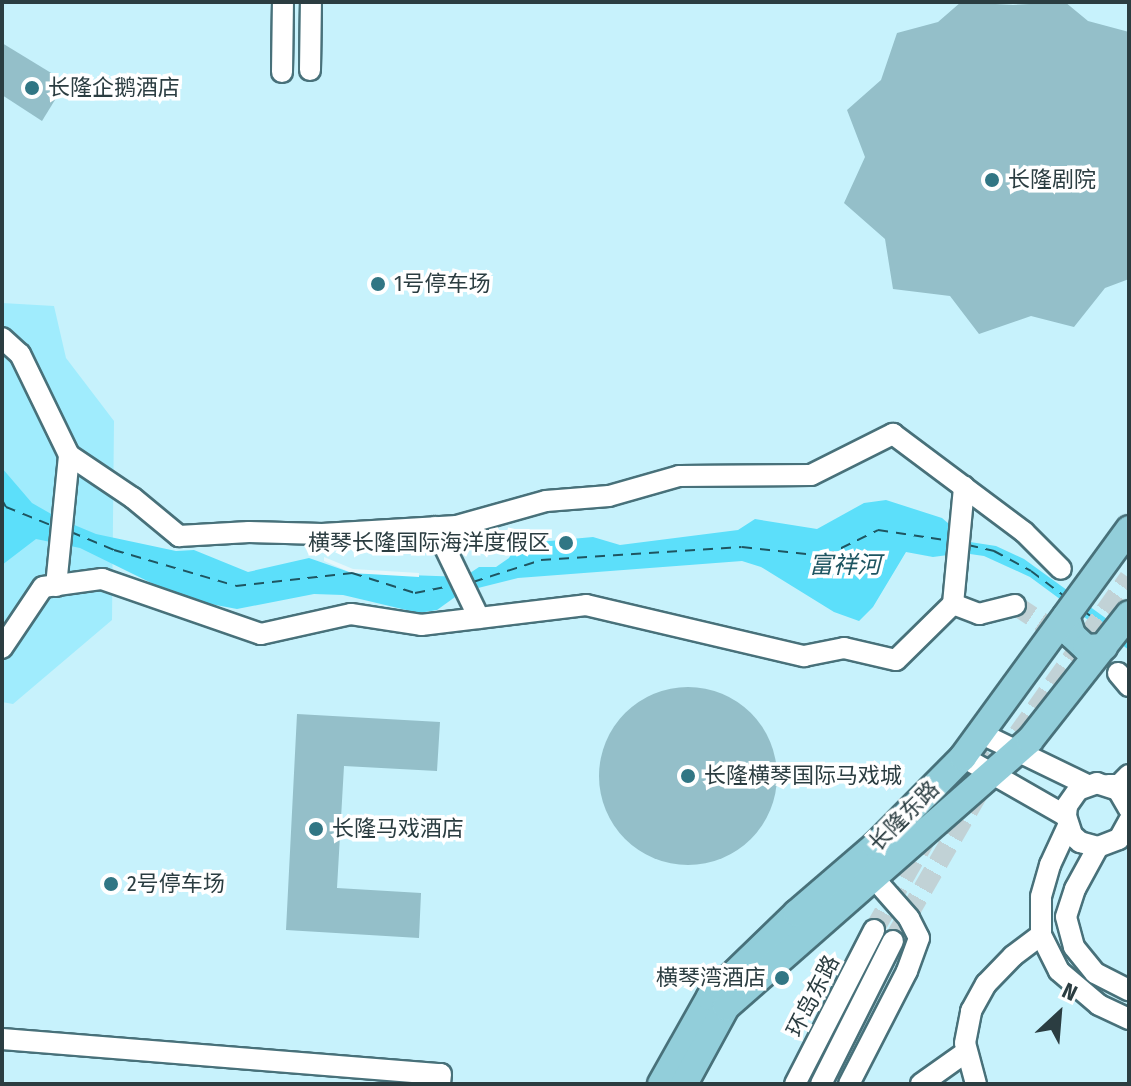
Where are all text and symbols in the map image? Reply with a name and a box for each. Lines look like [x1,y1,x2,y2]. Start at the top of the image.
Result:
place label: 长隆企鹅酒店 [48,75,180,101]
marker: 长隆企鹅酒店 [23,79,41,97]
place label: 长隆剧院 [1008,167,1096,193]
marker: 长隆剧院 [983,171,1001,189]
place label: 1号停车场 [394,271,491,297]
marker: 1号停车场 [369,275,387,293]
place label: 横琴长隆国际海洋度假区 [308,530,550,556]
marker: 横琴长隆国际海洋度假区 [557,534,575,552]
water label: 富祥河 [809,552,881,580]
place label: 长隆横琴国际马戏城 [704,763,902,789]
marker: 长隆横琴国际马戏城 [679,767,697,785]
street label: 长隆东路 [864,776,944,856]
place label: 长隆马戏酒店 [332,816,464,842]
marker: 长隆马戏酒店 [307,820,325,838]
place label: 2号停车场 [127,871,225,897]
marker: 2号停车场 [102,875,120,893]
street label: 环岛东路 [781,951,845,1041]
place label: 横琴湾酒店 [656,965,766,991]
marker: 横琴湾酒店 [773,969,791,987]
north arrow [1019,974,1099,1054]
text: N [1058,977,1082,1007]

